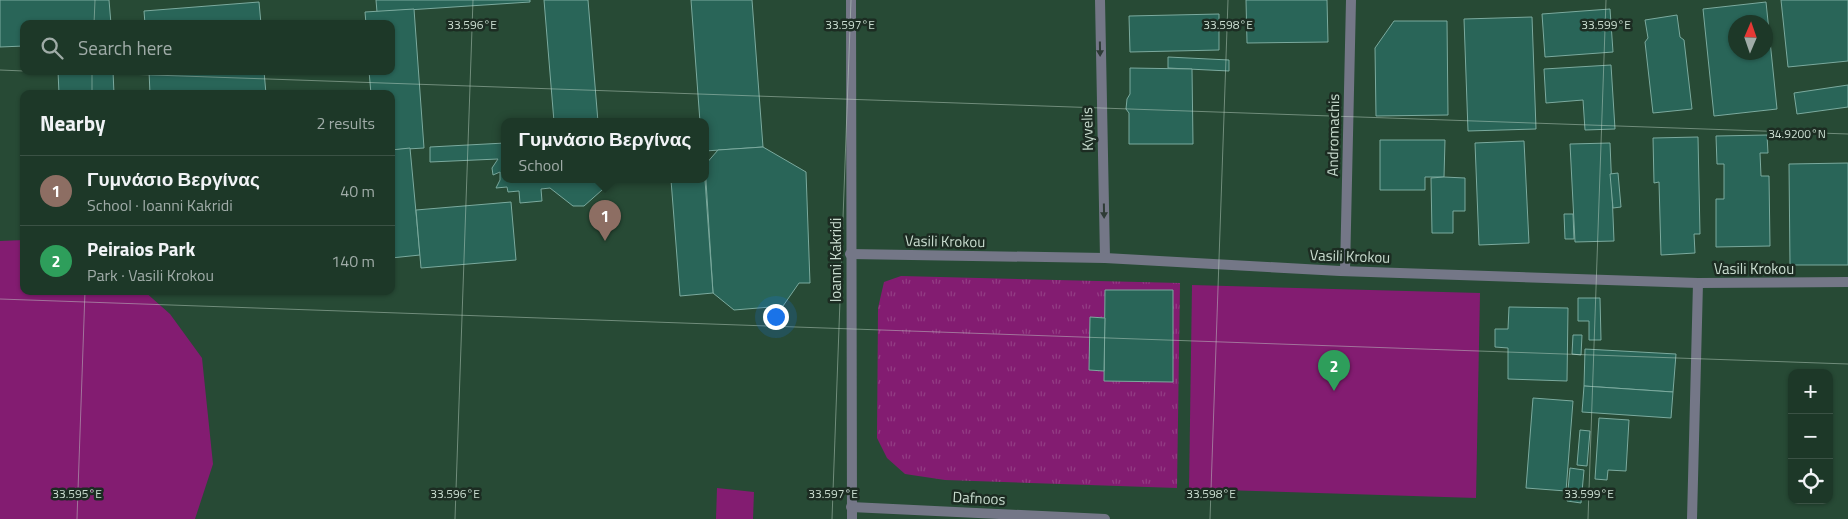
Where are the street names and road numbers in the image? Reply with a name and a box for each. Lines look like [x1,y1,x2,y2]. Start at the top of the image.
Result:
street label: Andromachis [1321,93,1345,177]
street label: Kyvelis [1075,107,1099,151]
street label: Ioanni Kakridi [824,218,847,302]
street label: Vasili Krokou [905,229,985,253]
street label: Vasili Krokou [1309,243,1391,269]
street label: Vasili Krokou [1714,257,1794,280]
street label: Dafnoos [952,485,1006,511]

